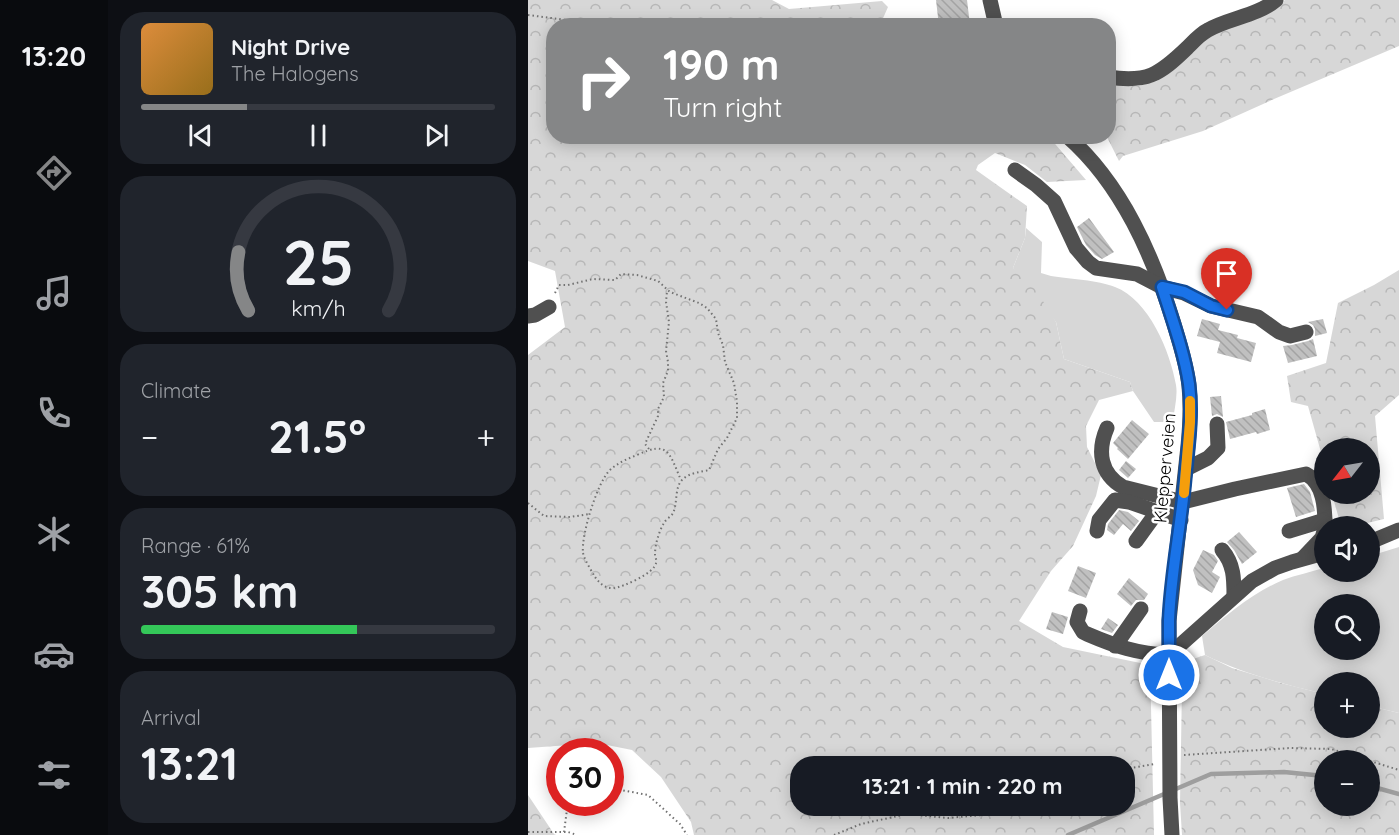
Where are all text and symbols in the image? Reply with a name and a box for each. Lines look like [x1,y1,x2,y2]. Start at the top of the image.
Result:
text: Night Drive [231,33,350,61]
text: 190 m [663,38,779,91]
text: 13:20 [22,39,86,73]
icon: right [564,42,642,120]
text: The Halogens [231,61,359,86]
text: Turn right [663,90,782,124]
icon: previous [184,119,217,152]
icon: pause [302,119,335,152]
icon: next [420,119,453,152]
icon: directions [33,152,75,194]
text: 25 [282,223,354,301]
pin [1201,248,1252,310]
icon: arrive [1210,257,1243,290]
icon: music [33,272,75,314]
text: km/h [291,295,345,321]
text: Climate [141,378,211,403]
icon: phone [33,392,75,434]
text: 21.5° [268,408,366,464]
street label: Klepperveien [1148,412,1181,524]
text: − [141,416,158,457]
text: + [476,416,495,457]
north arrow [1314,438,1380,504]
map controls [1314,438,1380,816]
icon: climate [33,513,75,555]
button: sound [1314,516,1380,582]
text: Range · 61% [141,533,250,558]
text: 305 km [141,563,298,619]
button: search [1314,594,1380,660]
icon: car [33,633,75,675]
position arrow [1137,643,1201,707]
button: + [1314,672,1380,738]
text: Arrival [141,705,201,730]
text: 13:21 [141,735,238,791]
speed limit sign: 30 [546,738,624,816]
button: − [1314,750,1380,816]
icon: filters [33,754,75,796]
text: 13:21 · 1 min · 220 m [862,772,1063,800]

